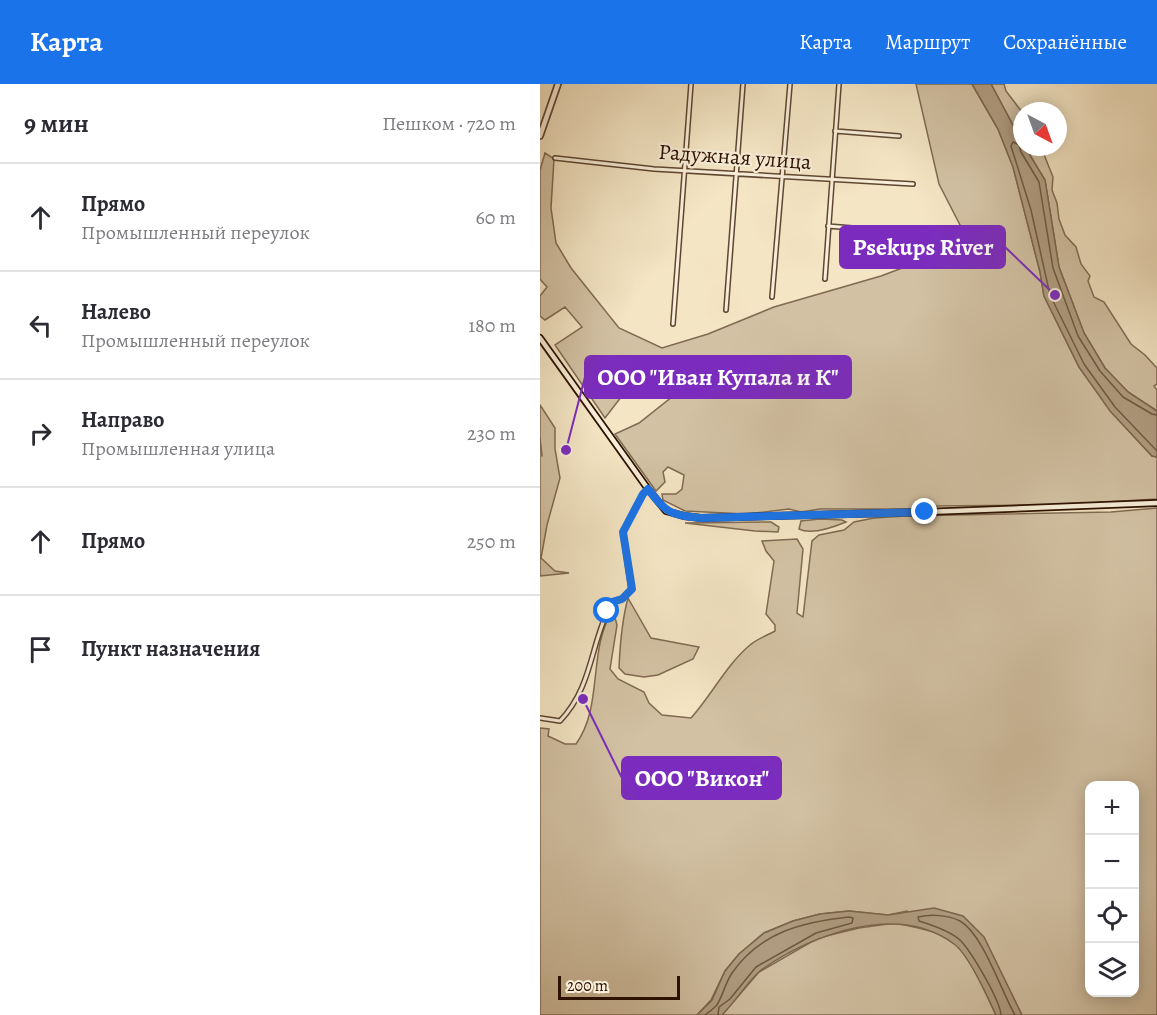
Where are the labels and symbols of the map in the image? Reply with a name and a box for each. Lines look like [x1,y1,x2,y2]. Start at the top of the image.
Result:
north arrow [1013,102,1067,156]
street label: Радужная улица [658,137,813,177]
callout: Psekups River [840,226,1005,268]
text: Psekups River [852,231,994,263]
callout: ООО "Иван Купала и К" [585,356,851,398]
text: ООО "Иван Купала и К" [597,361,839,393]
route end [911,498,937,524]
route start [593,597,619,623]
callout: ООО "Викон" [622,757,781,799]
text: ООО "Викон" [635,762,769,794]
scale bar [558,973,680,1000]

